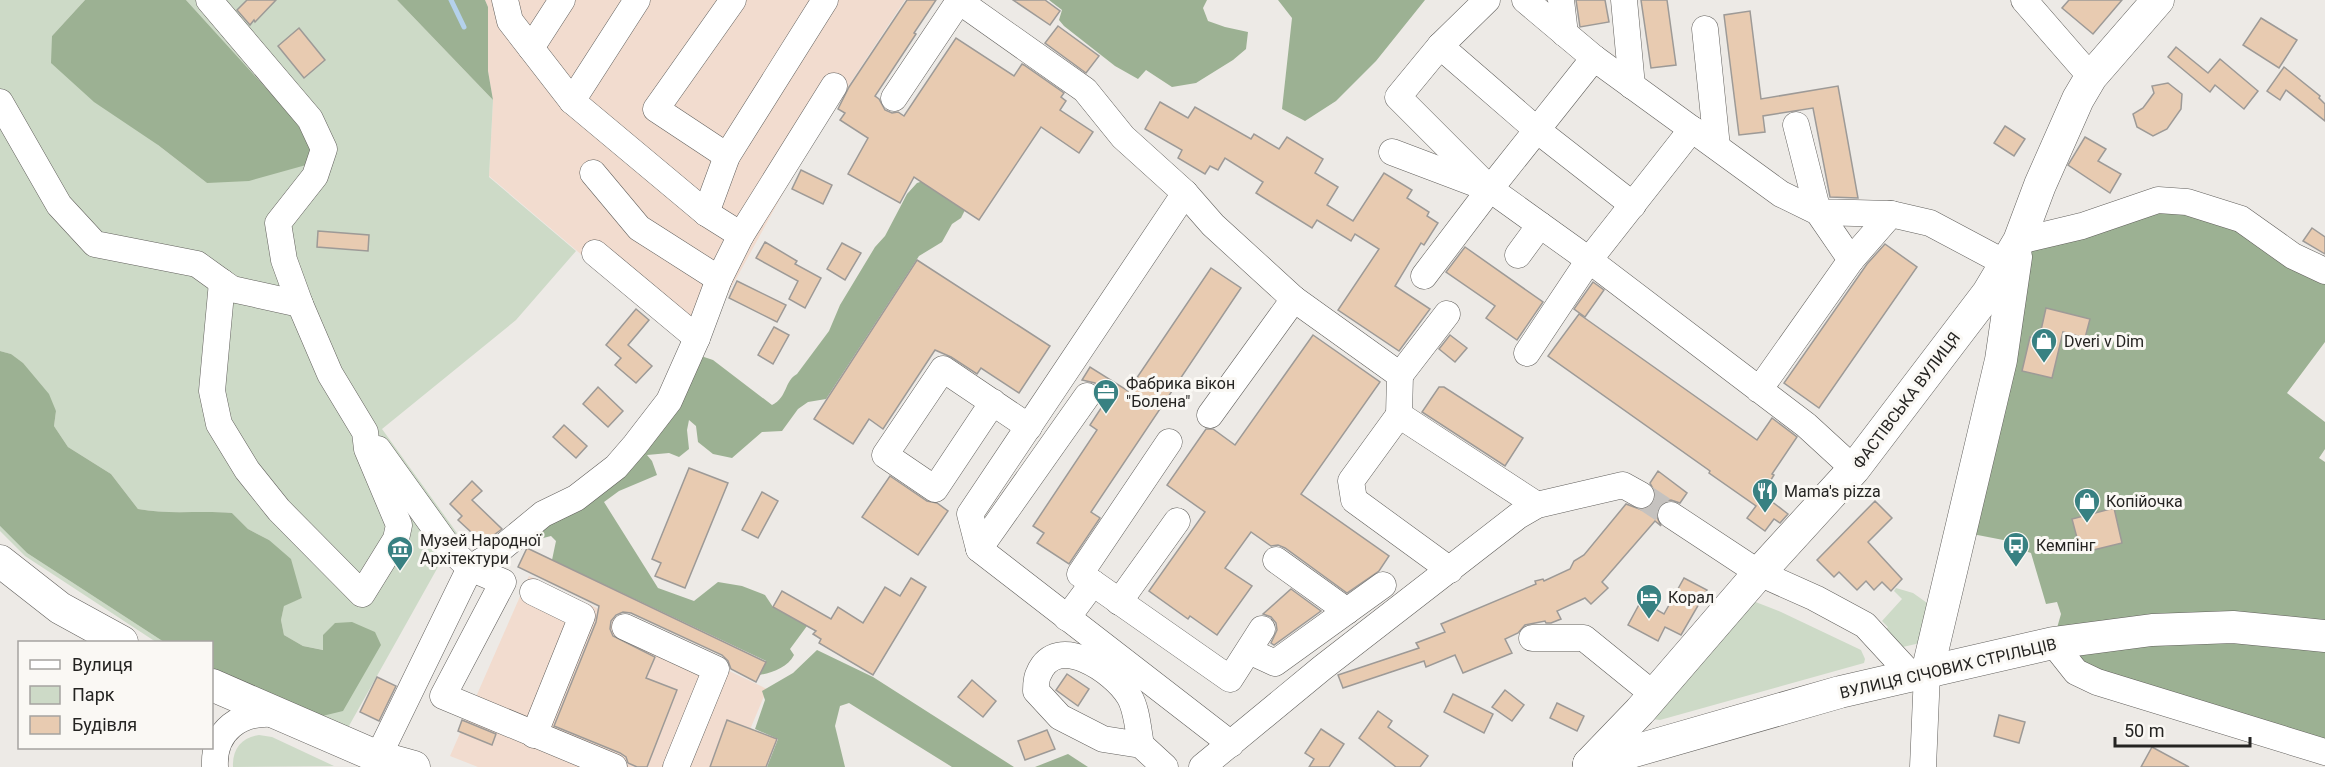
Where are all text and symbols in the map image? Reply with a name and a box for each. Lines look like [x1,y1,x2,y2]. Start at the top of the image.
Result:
shop icon: Dveri v Dim [2029,326,2059,364]
street label: ФАСТІВСЬКА ВУЛИЦЯ [1849,328,1964,472]
place label: Dveri v Dim [2064,332,2144,351]
place label: Фабрика вікон "Болена" [1126,374,1235,411]
office icon: Фабрика вікон "Болена" [1091,377,1121,415]
restaurant icon: Mama's pizza [1750,476,1780,514]
place label: Mama's pizza [1784,482,1881,501]
shop icon: Копійочка [2072,486,2102,524]
place label: Копійочка [2106,492,2183,511]
bus stop icon: Кемпінг [2001,530,2031,568]
place label: Музей Народної Архітектури [420,531,542,568]
museum icon: Музей Народної Архітектури [385,534,415,572]
place label: Кемпінг [2036,536,2096,555]
hotel icon: Корал [1634,582,1664,620]
place label: Корал [1668,588,1714,607]
street label: ВУЛИЦЯ СІЧОВИХ СТРІЛЬЦІВ [1838,634,2058,703]
legend [18,641,213,749]
text: Вулиця [72,654,133,675]
text: Парк [72,684,115,705]
scale bar [2115,710,2250,748]
text: Будівля [72,714,137,735]
text: 50 m [2124,720,2164,741]

